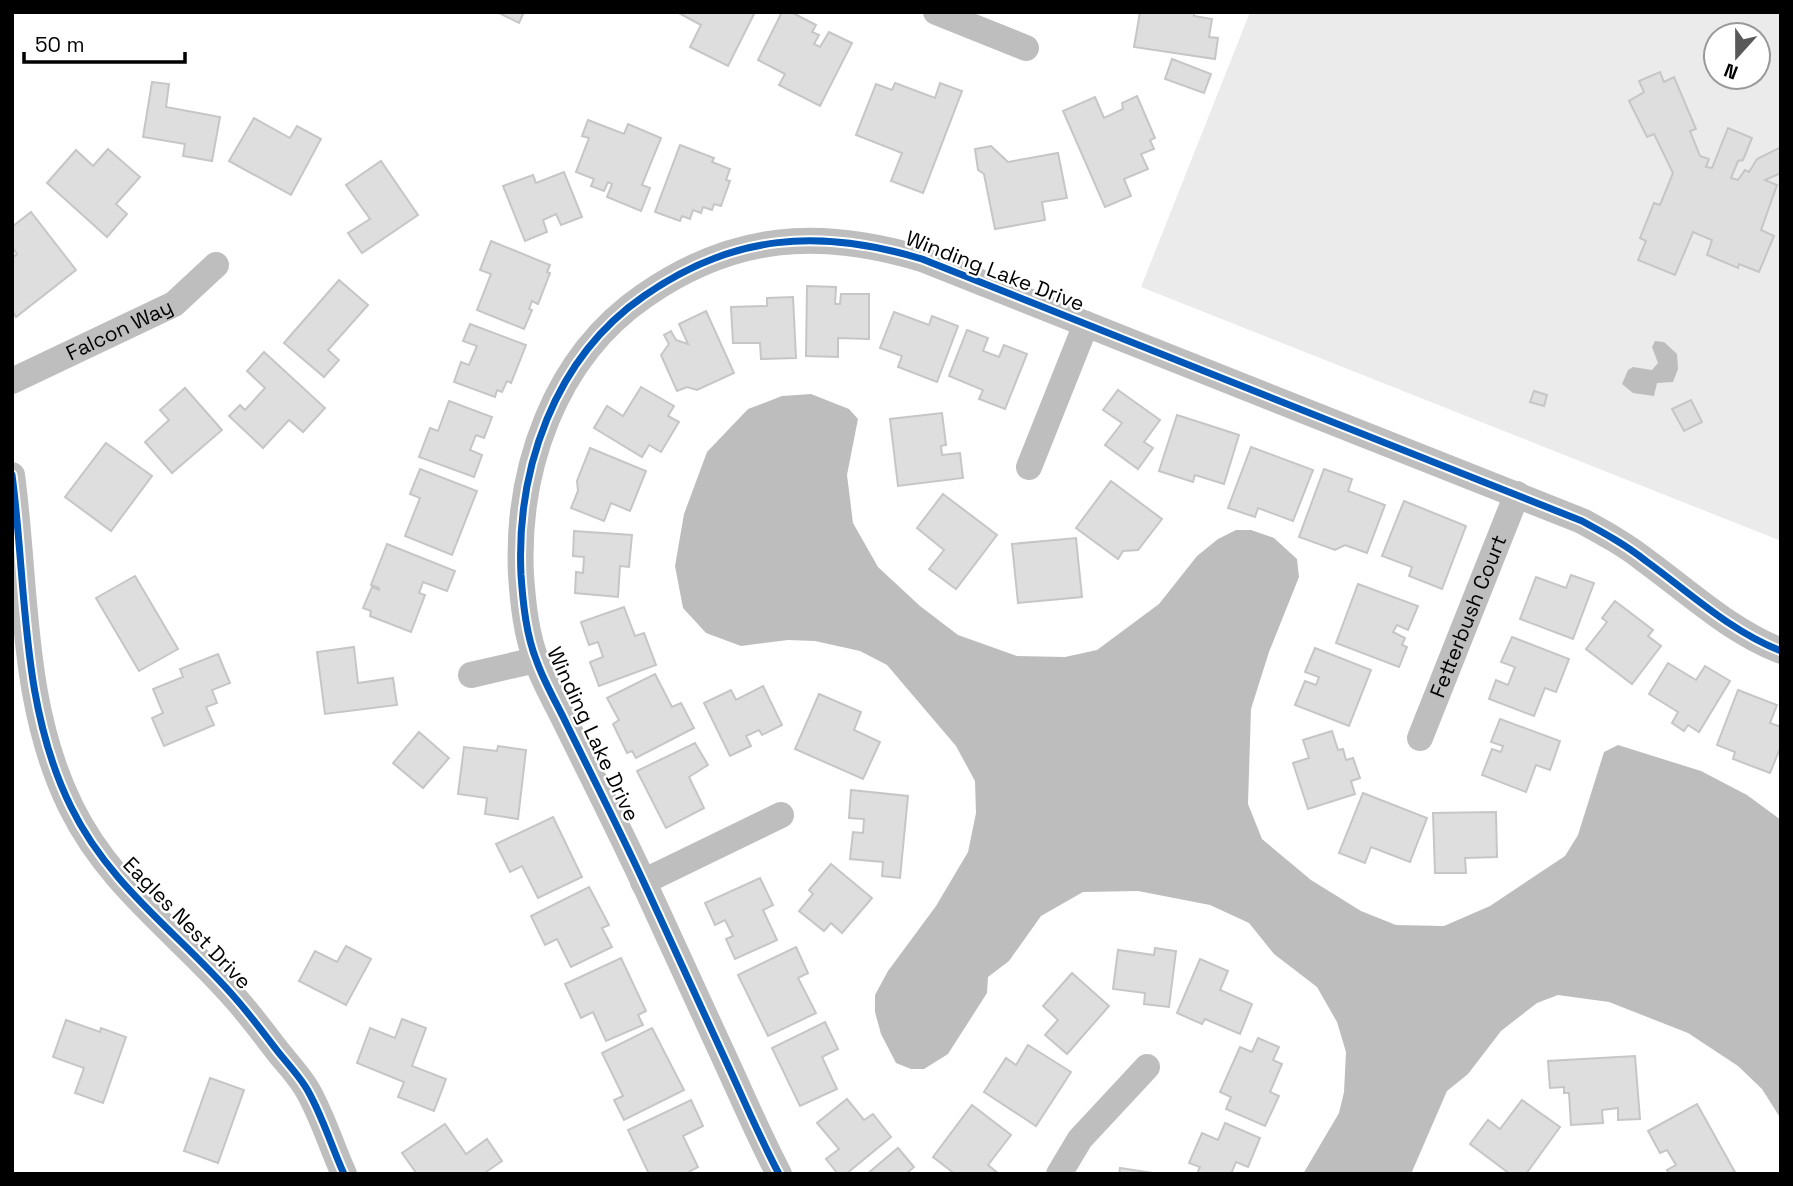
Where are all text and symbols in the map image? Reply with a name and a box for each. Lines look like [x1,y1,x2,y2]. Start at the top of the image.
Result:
scale bar [24,21,186,65]
north arrow [1702,21,1772,91]
text: 50 m [35,31,85,58]
text: N [1721,57,1742,85]
street label: Winding Lake Drive [902,224,1088,317]
street label: Falcon Way [62,293,177,366]
street label: Fetterbush Court [1423,531,1512,702]
street label: Winding Lake Drive [541,642,646,825]
street label: Eagles Nest Drive [117,851,257,995]

